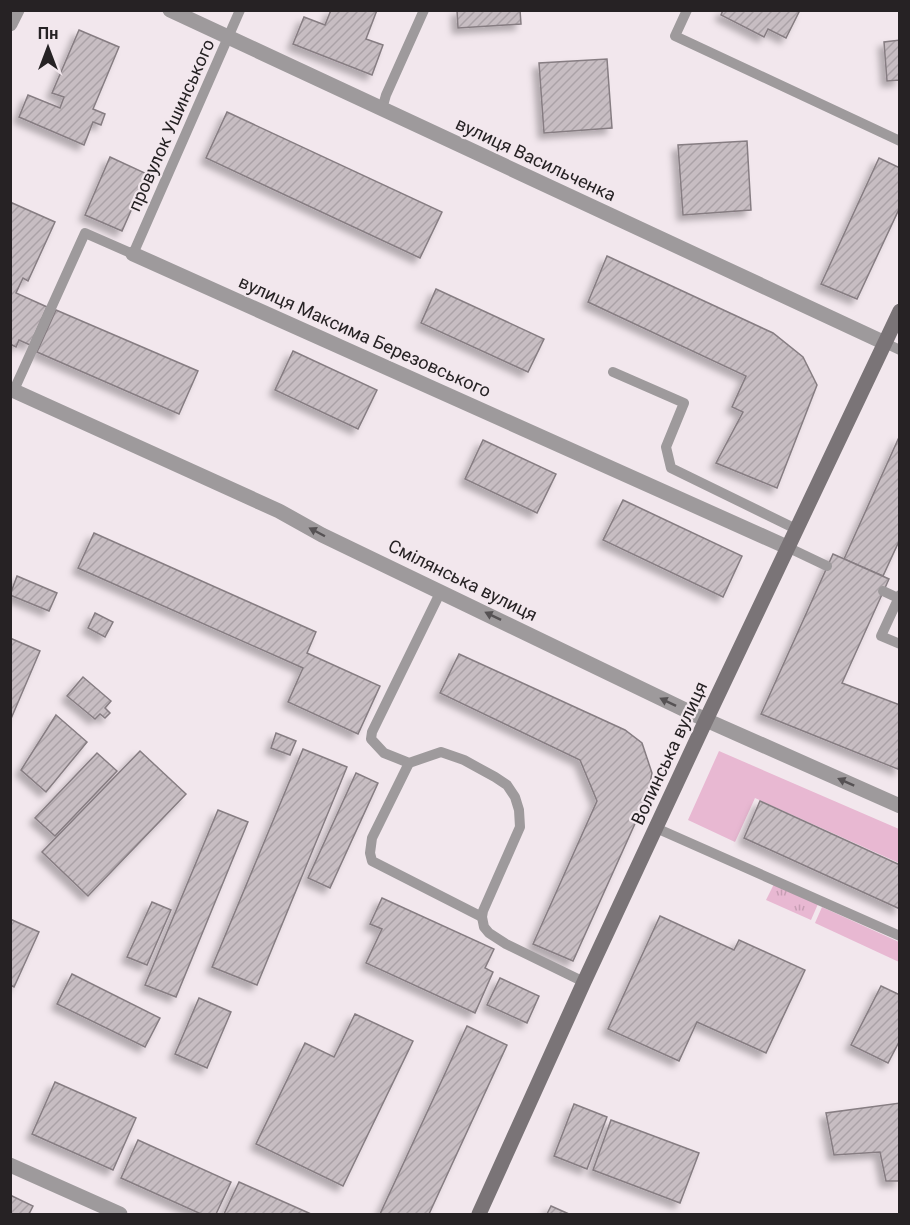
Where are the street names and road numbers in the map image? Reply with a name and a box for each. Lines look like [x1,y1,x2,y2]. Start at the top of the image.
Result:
street label: провулок Ушинського [124,36,218,214]
street label: вулиця Васильченка [453,113,619,205]
street label: вулиця Максима Березовського [236,271,494,401]
street label: Смілянська вулиця [385,535,541,625]
street label: Волинська вулиця [627,678,711,828]

